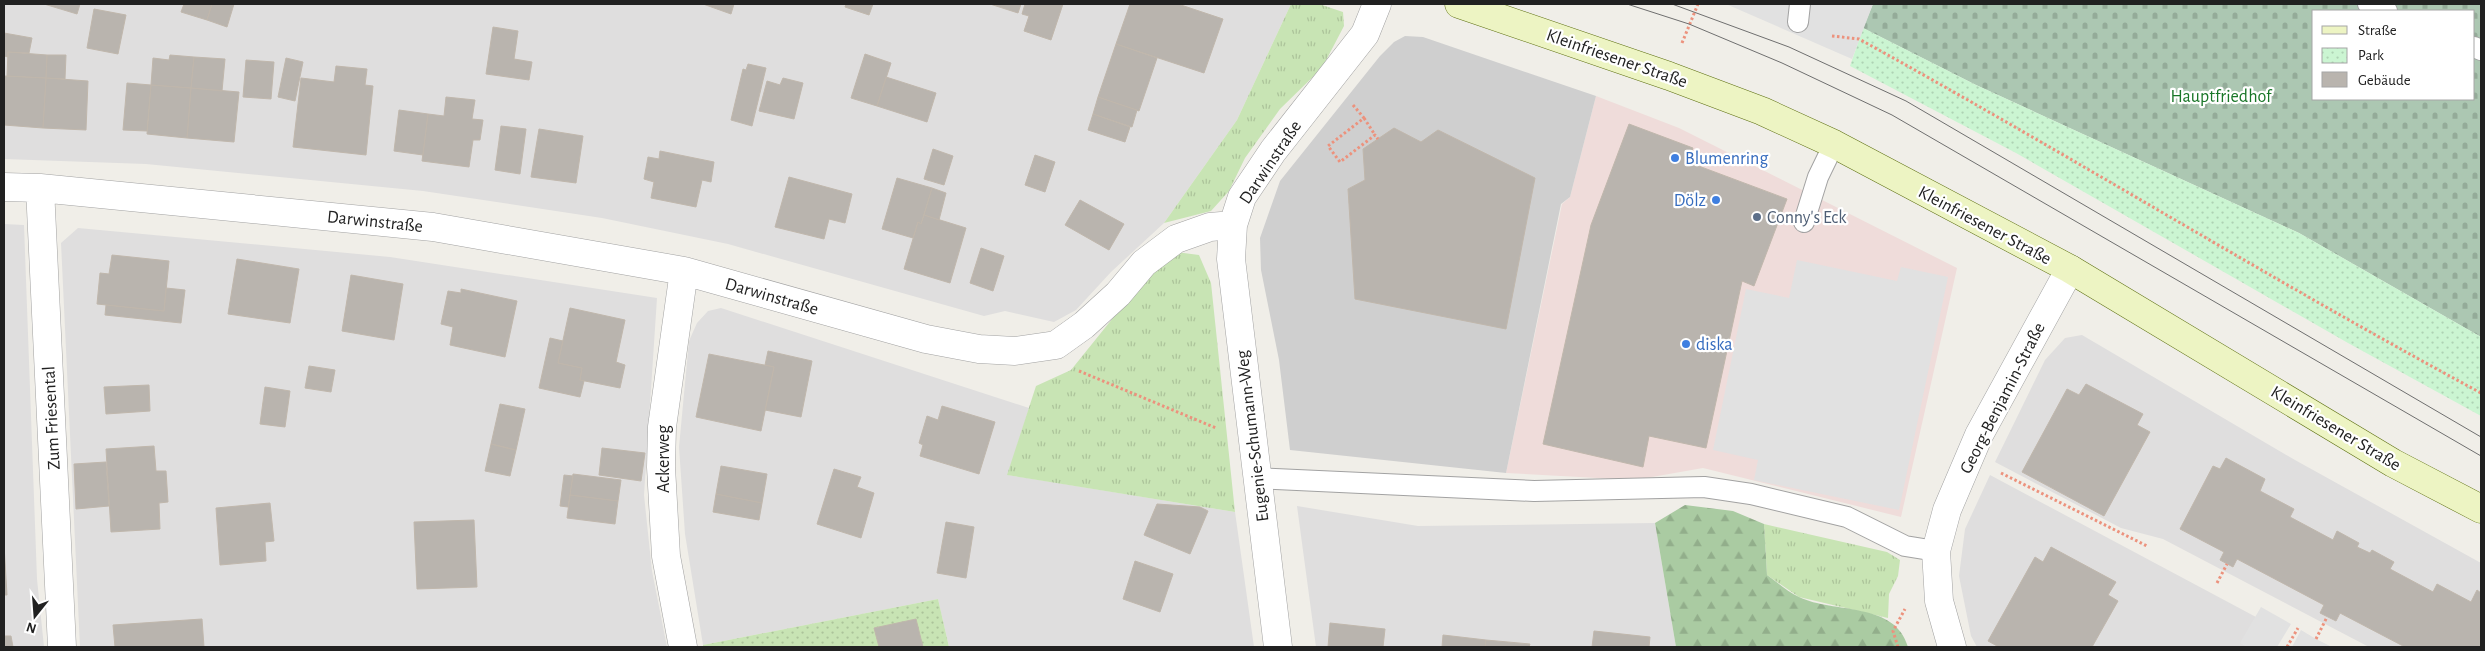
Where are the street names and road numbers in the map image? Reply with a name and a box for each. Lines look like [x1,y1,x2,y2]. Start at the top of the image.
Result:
street label: Kleinfriesener Straße [1544,26,1689,92]
street label: Darwinstraße [1236,118,1305,207]
street label: Kleinfriesener Straße [1915,183,2054,269]
street label: Darwinstraße [326,208,424,236]
street label: Darwinstraße [723,275,820,319]
street label: Georg-Benjamin-Straße [1957,320,2049,477]
street label: Eugenie-Schumann-Weg [1234,349,1272,523]
street label: Zum Friesental [40,366,64,470]
street label: Kleinfriesener Straße [2268,383,2403,475]
street label: Ackerweg [655,425,673,493]

